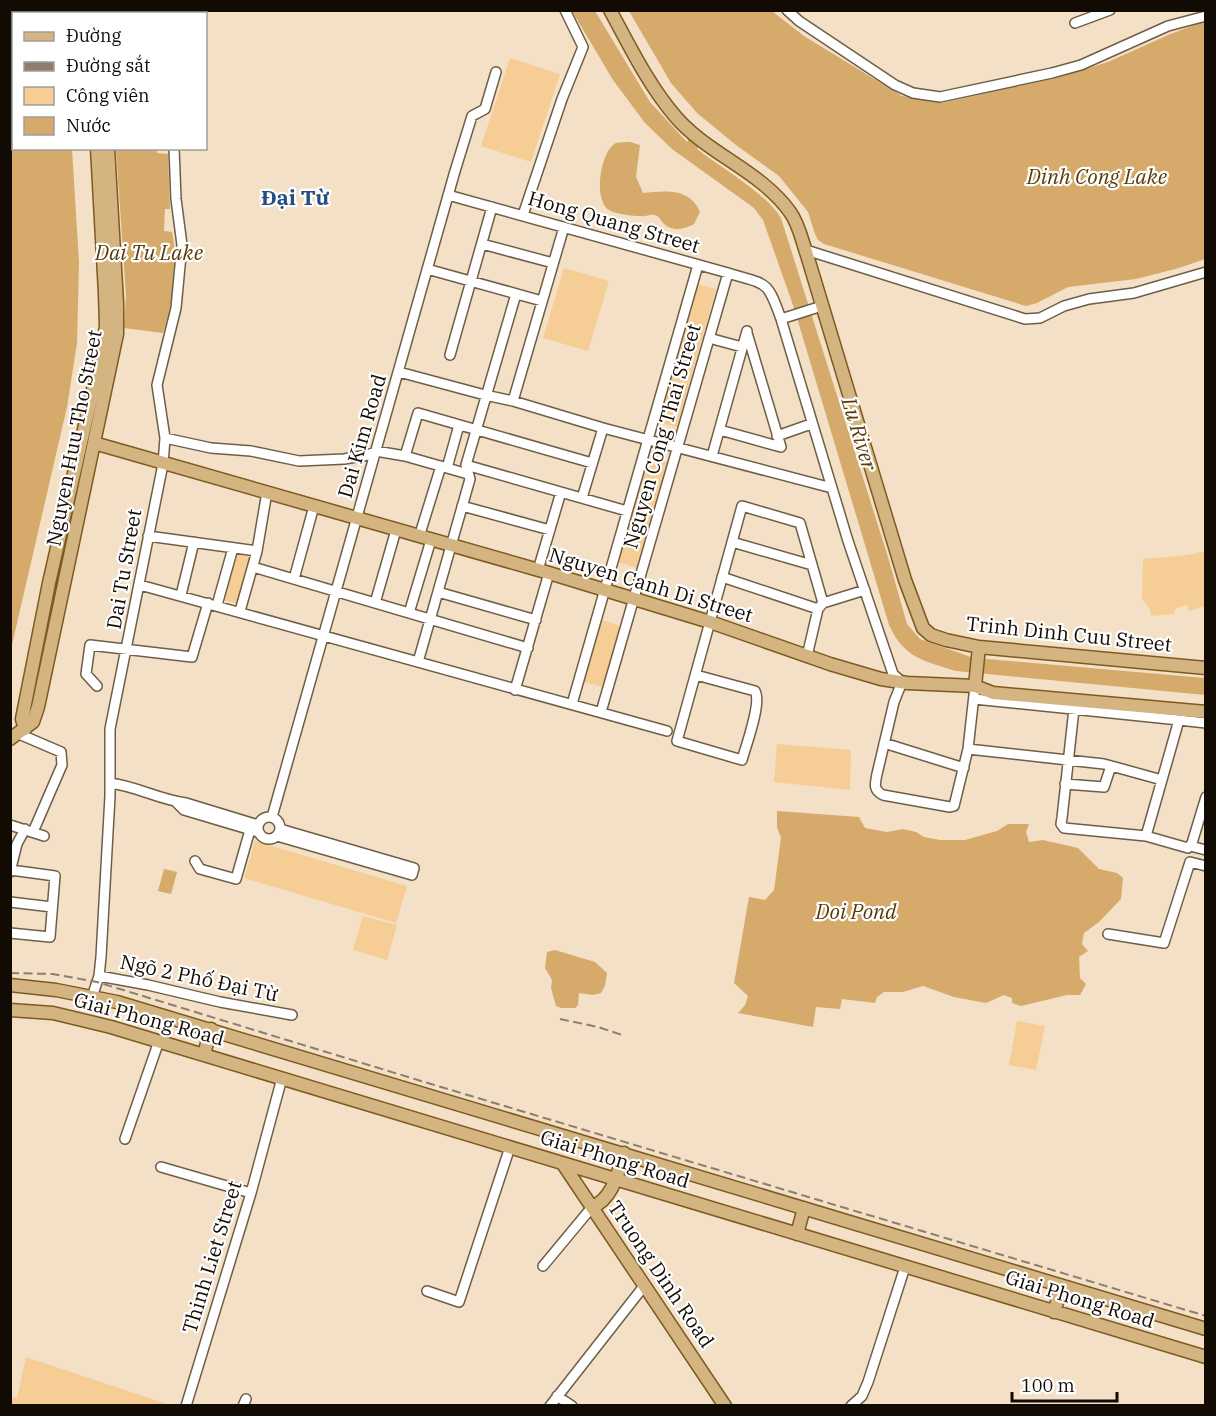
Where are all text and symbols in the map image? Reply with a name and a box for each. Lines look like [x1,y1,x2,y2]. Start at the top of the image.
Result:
legend [12,12,207,150]
text: Đường [66,24,122,47]
text: Đường sắt [66,54,150,77]
text: Công viên [66,84,150,107]
text: Nước [66,114,111,137]
water label: Dinh Cong Lake [1026,162,1168,190]
district label: Đại Từ [261,183,329,211]
street label: Hong Quang Street [525,184,703,259]
water label: Dai Tu Lake [94,238,204,266]
street label: Nguyen Cong Thai Street [616,320,707,552]
street label: Nguyen Huu Tho Street [39,327,108,548]
street label: Dai Kim Road [331,371,392,501]
water label: Lu River [835,393,885,474]
street label: Dai Tu Street [100,507,147,631]
street label: Nguyen Canh Di Street [546,541,756,628]
street label: Trinh Dinh Cuu Street [965,609,1173,658]
water label: Doi Pond [815,897,897,925]
street label: Ngõ 2 Phố Đại Từ [118,948,281,1008]
street label: Giai Phong Road [71,985,227,1052]
street label: Giai Phong Road [537,1123,693,1194]
street label: Thinh Liet Street [175,1177,248,1337]
street label: Truong Dinh Road [602,1195,721,1353]
street label: Giai Phong Road [1002,1263,1158,1334]
scale bar [1012,1365,1117,1403]
text: 100 m [1021,1374,1075,1397]

